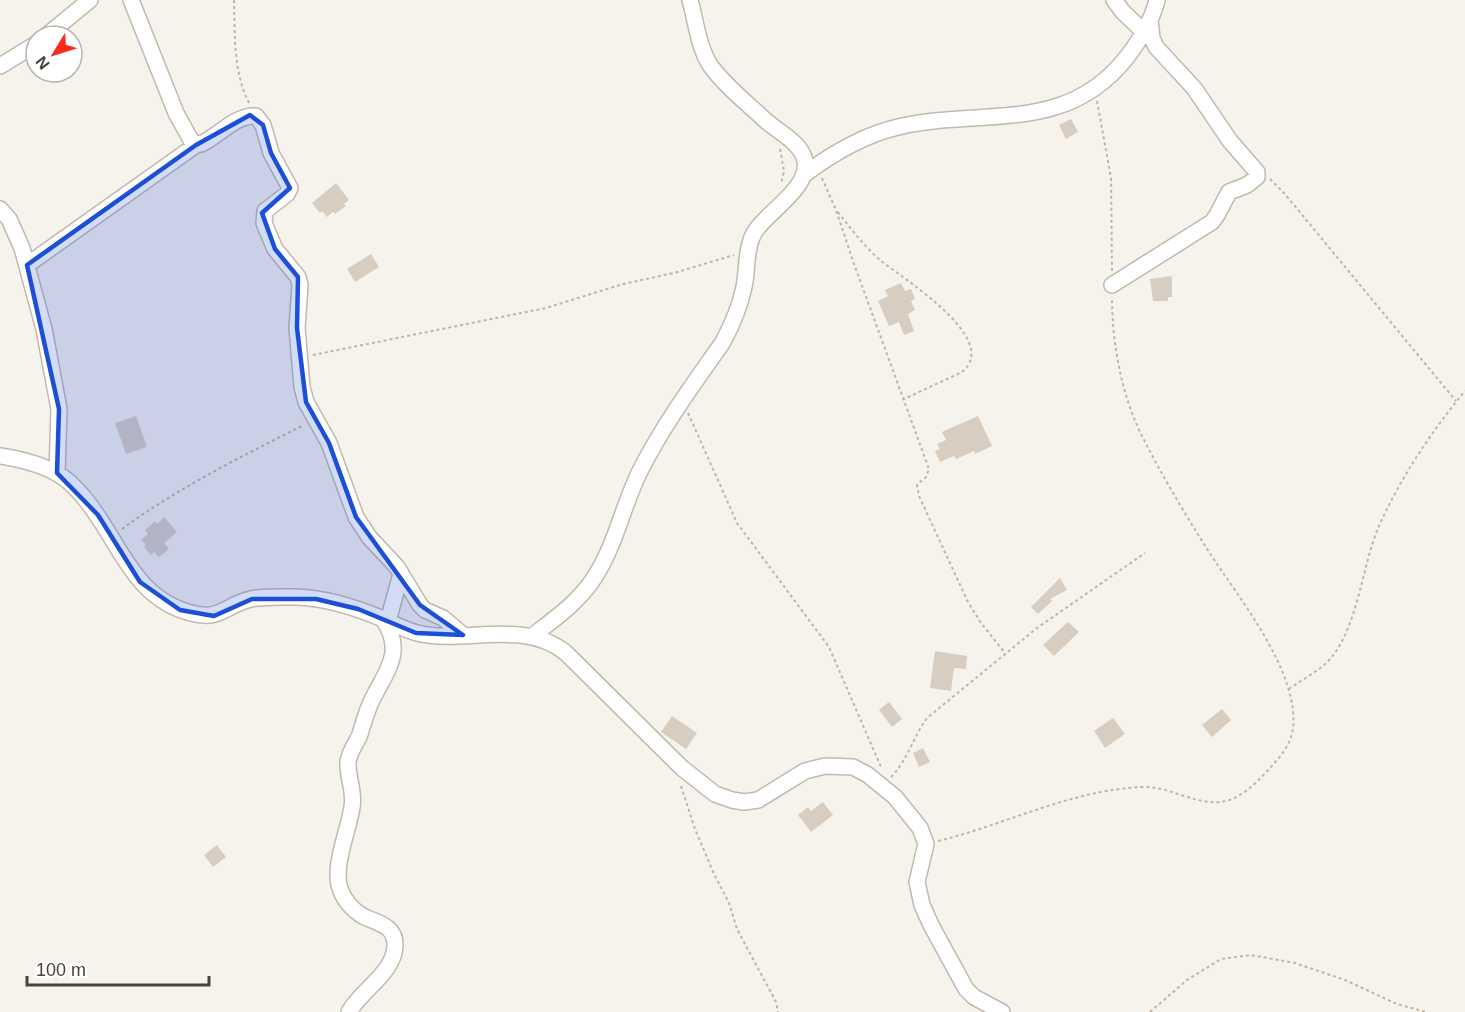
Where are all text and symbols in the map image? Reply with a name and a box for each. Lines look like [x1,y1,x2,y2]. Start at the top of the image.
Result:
north arrow [24,24,84,84]
text: N [32,53,53,73]
scale bar [27,949,208,987]
text: 100 m [36,960,86,980]

